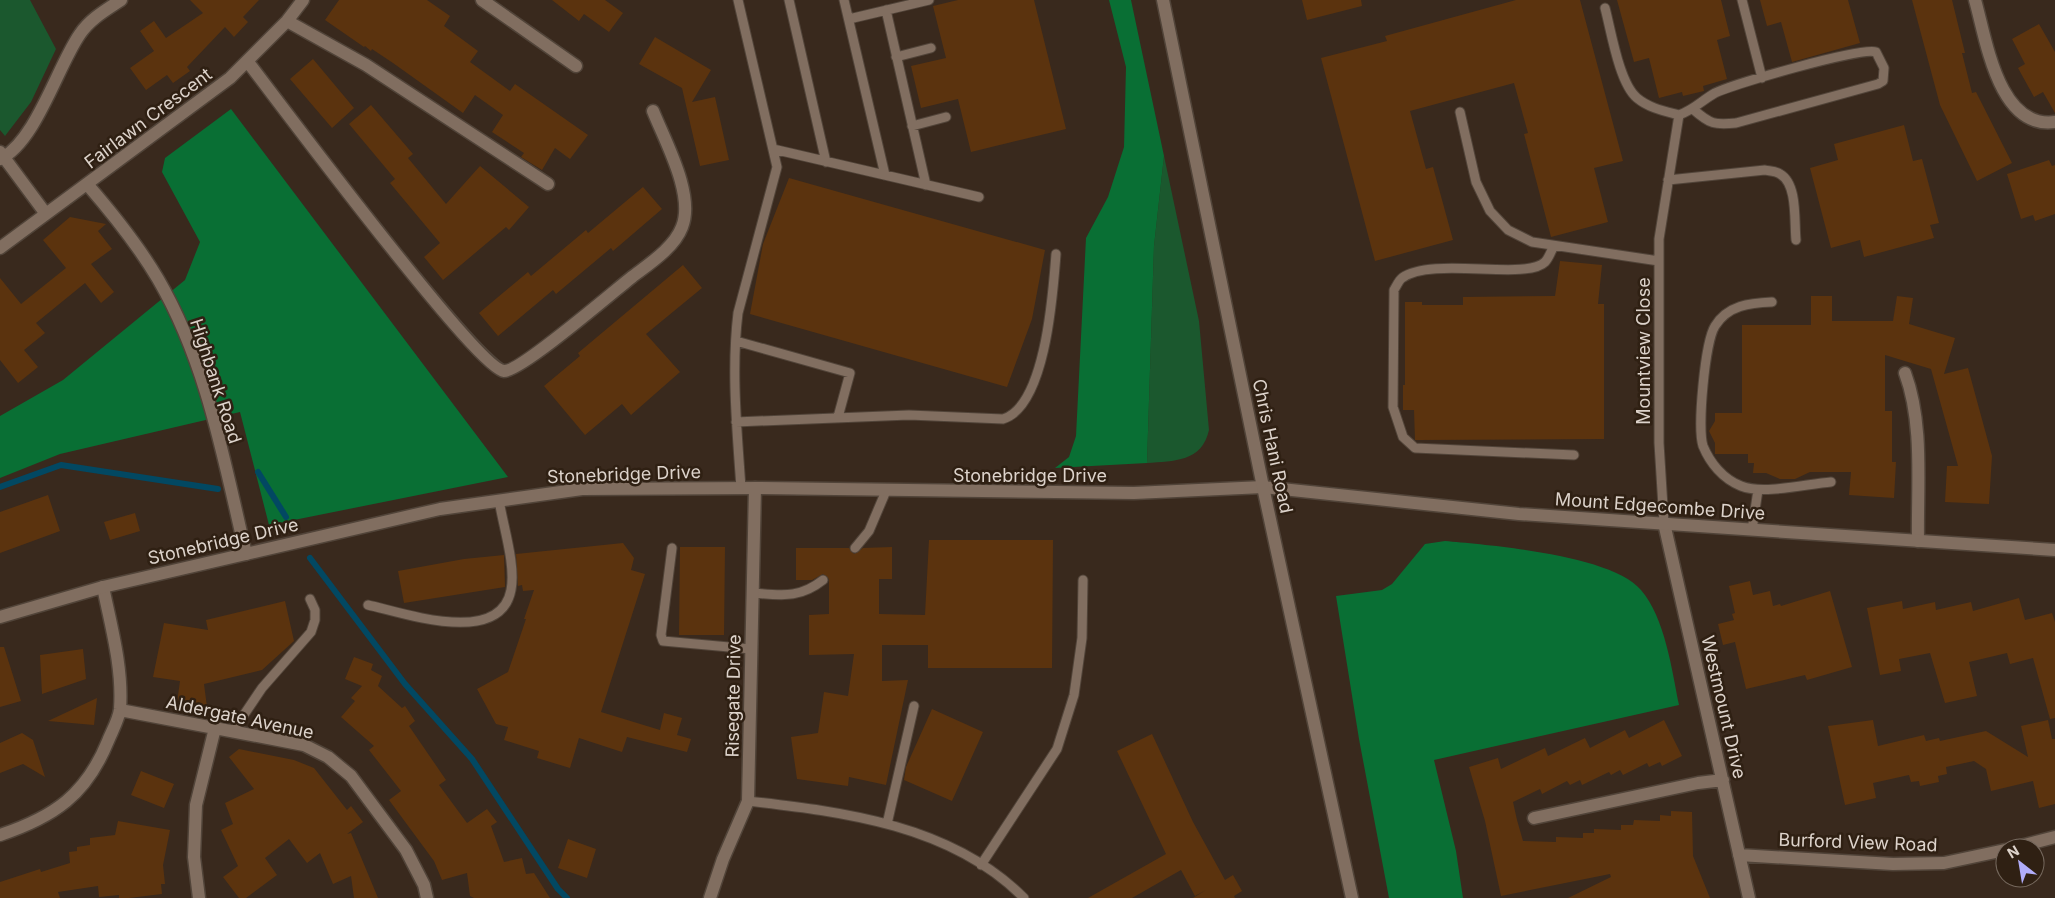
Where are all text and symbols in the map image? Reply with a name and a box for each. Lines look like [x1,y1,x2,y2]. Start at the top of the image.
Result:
street label: Fairlawn Crescent [80,63,216,173]
street label: Mountview Close [1633,277,1654,425]
street label: Highbank Road [186,316,246,446]
street label: Chris Hani Road [1249,377,1297,515]
street label: Stonebridge Drive [547,461,701,487]
street label: Stonebridge Drive [953,465,1107,486]
street label: Mount Edgecombe Drive [1554,488,1766,524]
street label: Stonebridge Drive [146,513,300,569]
street label: Westmount Drive [1697,633,1751,781]
street label: Risegate Drive [721,634,745,758]
street label: Aldergate Avenue [164,691,316,743]
street label: Burford View Road [1778,829,1938,855]
north arrow [1995,838,2045,888]
text: N [2004,841,2022,861]

